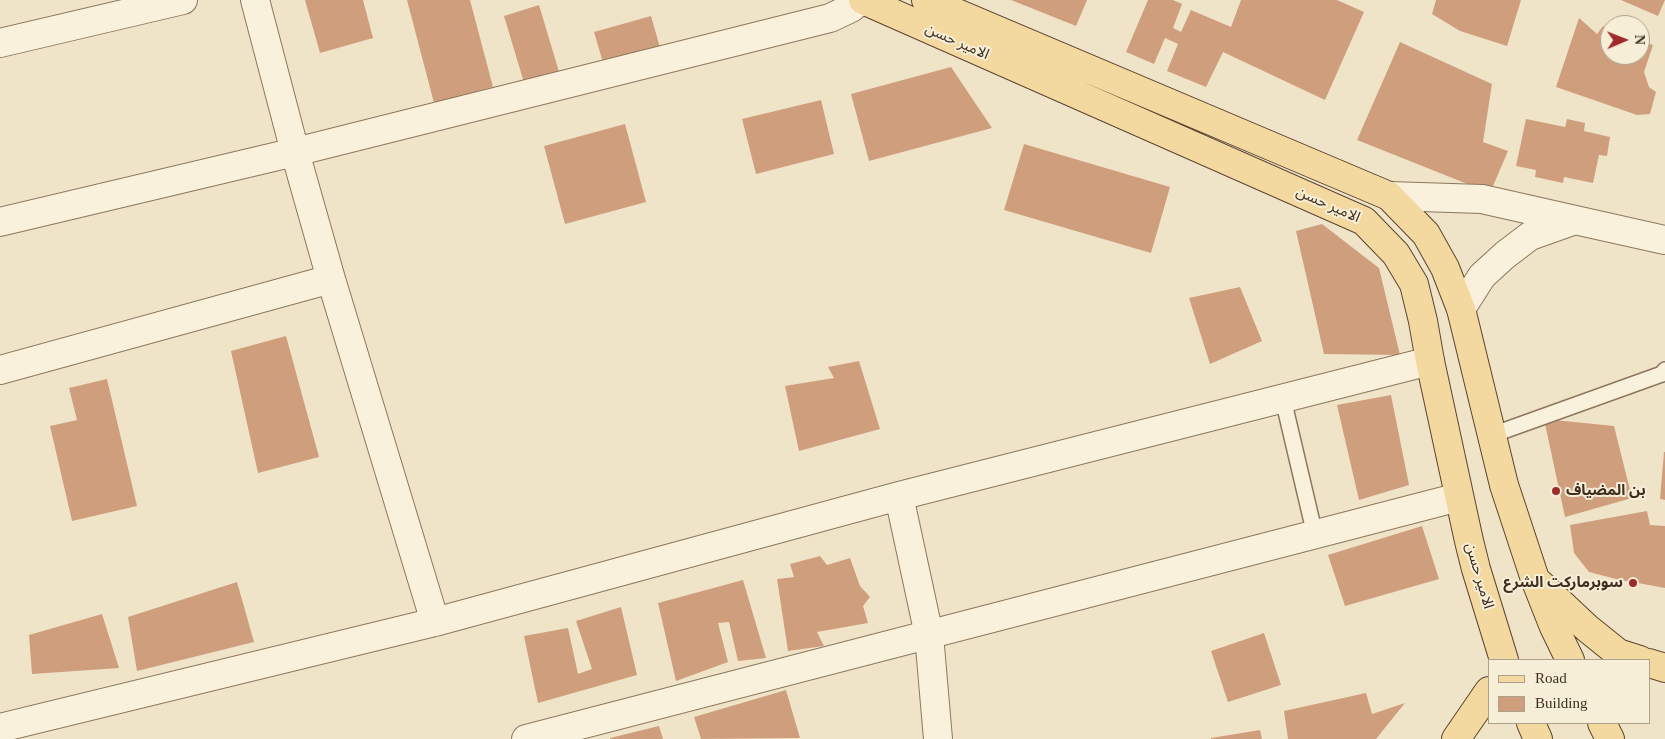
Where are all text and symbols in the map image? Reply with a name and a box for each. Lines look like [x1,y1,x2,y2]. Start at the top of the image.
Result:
north arrow [1600,15,1650,65]
street label: الامير حسن [922,20,992,64]
text: N [1632,35,1647,45]
street label: الامير حسن [1293,183,1363,227]
place label: بن المضياف [1566,482,1646,500]
marker: بن المضياف [1550,485,1562,497]
street label: الامير حسن [1461,541,1497,611]
place label: سوبرماركت الشرع [1503,574,1623,592]
marker: سوبرماركت الشرع [1627,577,1639,589]
legend [1488,659,1650,724]
text: Road [1535,670,1567,686]
text: Building [1535,695,1588,711]

